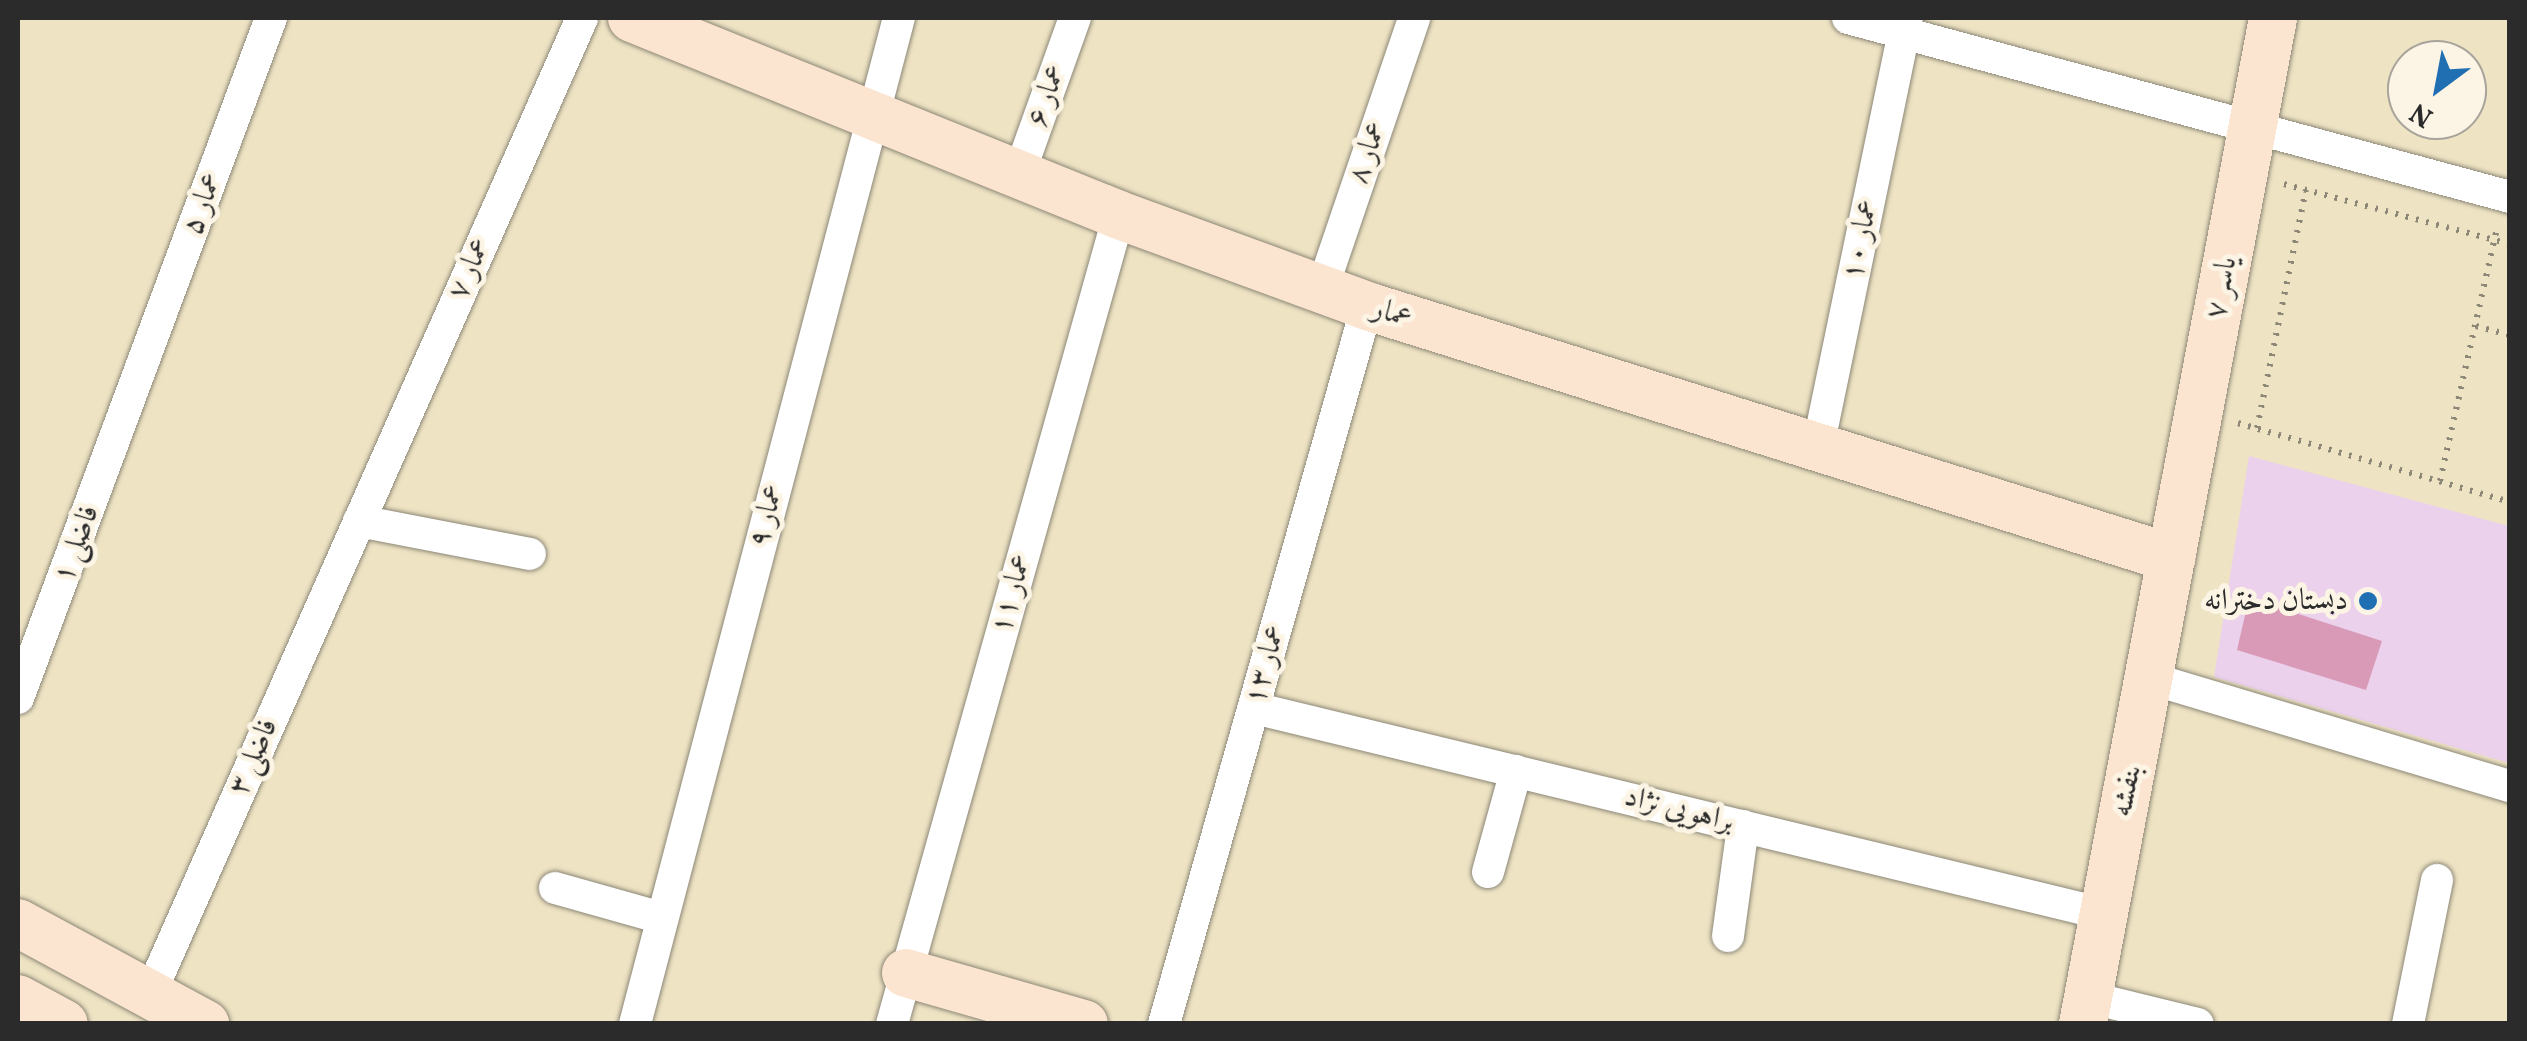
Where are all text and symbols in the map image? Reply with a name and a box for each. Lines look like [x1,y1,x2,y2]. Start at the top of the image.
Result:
north arrow [2387,40,2487,140]
street label: عمار ۶ [1019,60,1075,132]
text: N [2403,92,2441,136]
street label: عمار ۸ [1341,117,1395,189]
street label: عمار ۵ [175,168,231,240]
street label: عمار ۱۰ [1835,197,1887,283]
street label: عمار ۷ [441,233,499,305]
street label: یاسر ۷ [2198,254,2246,322]
street label: عمار [1367,291,1417,337]
street label: عمار ۹ [741,481,793,551]
street label: فاضلی ۱ [46,500,108,588]
street label: عمار ۱۱ [984,550,1040,638]
place label: دبستان دخترانه [2204,583,2348,619]
marker: دبستان دخترانه [2357,590,2379,612]
street label: عمار ۱۳ [1238,621,1294,709]
street label: فاضلی ۳ [221,713,287,801]
street label: بنفشه [2104,762,2150,820]
street label: براهویی نژاد [1621,779,1737,841]

